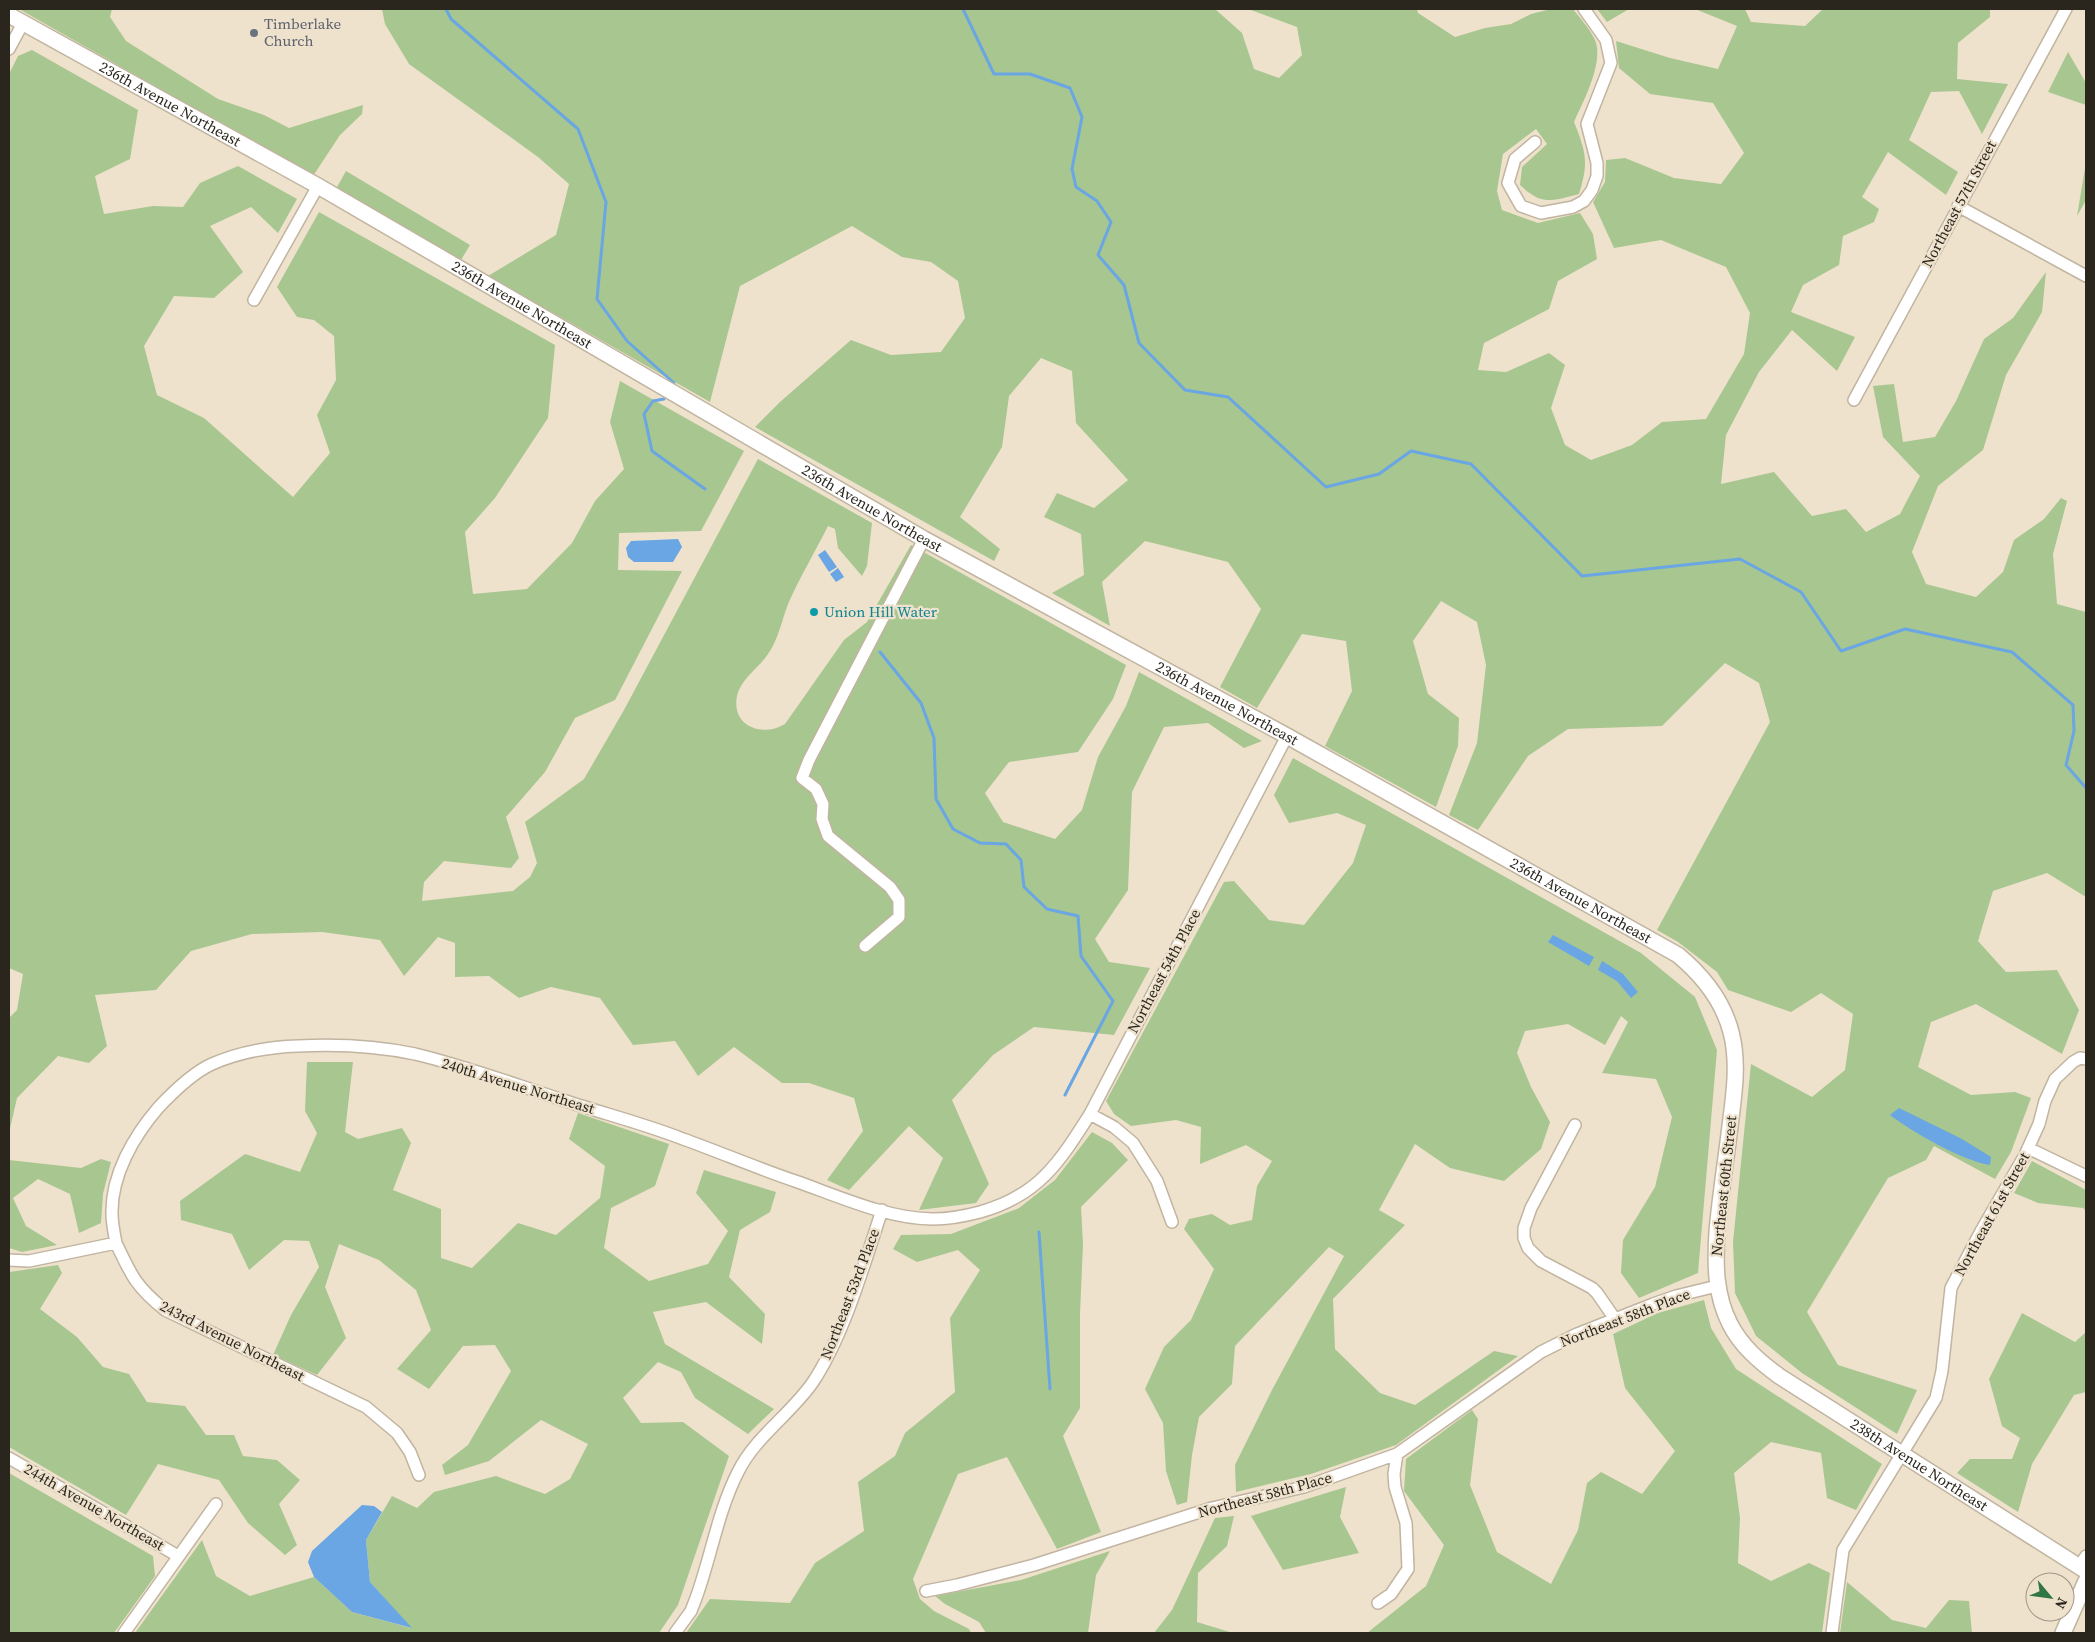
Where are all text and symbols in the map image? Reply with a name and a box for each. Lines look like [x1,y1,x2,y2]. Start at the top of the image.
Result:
place label: Timberlake Church [264,13,341,51]
marker: Timberlake Church [248,27,260,39]
street label: 236th Avenue Northeast [96,56,245,151]
street label: Northeast 57th Street [1916,137,2001,271]
street label: 236th Avenue Northeast [448,255,596,353]
street label: 236th Avenue Northeast [798,459,946,557]
place label: Union Hill Water [824,601,938,622]
marker: Union Hill Water [808,606,820,618]
street label: 236th Avenue Northeast [1152,656,1302,750]
street label: 236th Avenue Northeast [1506,852,1655,948]
street label: Northeast 54th Place [1122,905,1205,1037]
street label: 240th Avenue Northeast [439,1052,597,1119]
street label: Northeast 60th Street [1706,1115,1741,1257]
street label: Northeast 61st Street [1949,1148,2034,1279]
street label: Northeast 53rd Place [815,1225,884,1362]
street label: Northeast 58th Place [1557,1283,1693,1352]
street label: 243rd Avenue Northeast [156,1295,308,1386]
street label: 238th Avenue Northeast [1846,1413,1992,1516]
street label: 244th Avenue Northeast [20,1458,168,1555]
street label: Northeast 58th Place [1196,1466,1334,1522]
north arrow [2025,1572,2075,1622]
text: N [2050,1594,2073,1613]

